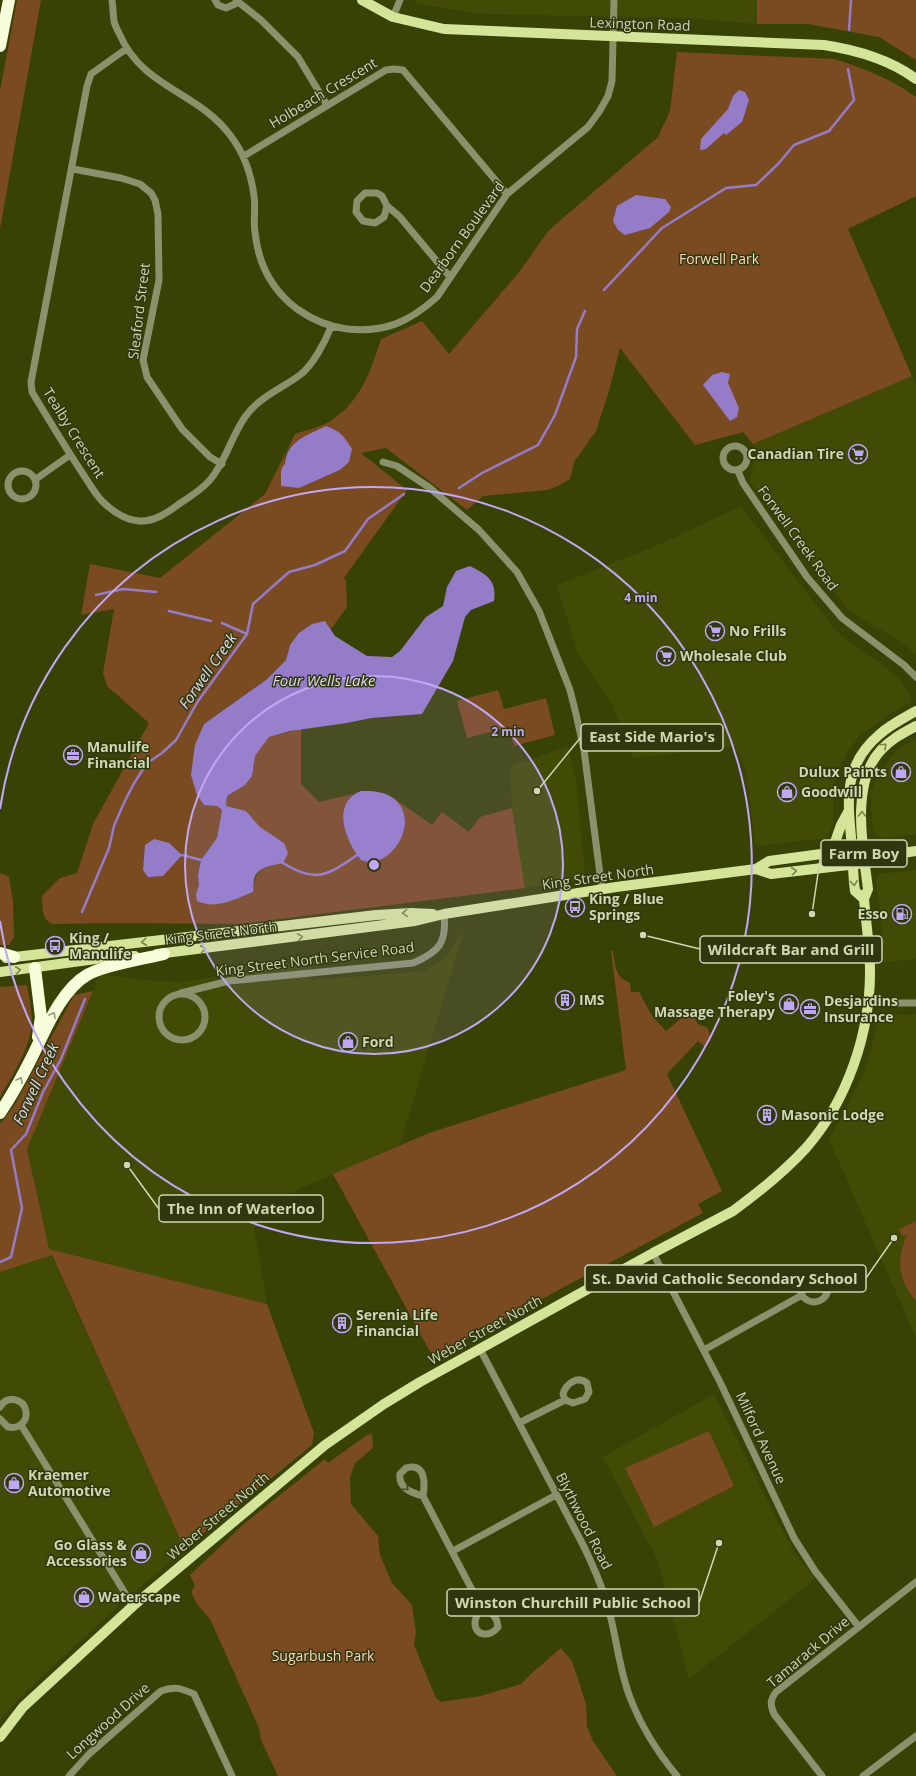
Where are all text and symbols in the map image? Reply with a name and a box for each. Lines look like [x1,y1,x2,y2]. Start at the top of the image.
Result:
street label: Lexington Road [589,12,691,35]
street label: Holbeach Crescent [265,53,380,132]
street label: Dearborn Boulevard [415,177,508,296]
park label: Forwell Park [679,249,760,268]
street label: Sleaford Street [123,262,154,360]
street label: Tealby Crescent [39,384,110,482]
supermarket icon: Canadian Tire [847,443,869,465]
place label: Canadian Tire [748,444,844,463]
street label: Forwell Creek Road [754,481,843,594]
text: 4 min [624,589,658,606]
supermarket icon: No Frills [704,620,726,642]
place label: No Frills [729,621,787,640]
water label: Forwell Creek [174,628,241,712]
supermarket icon: Wholesale Club [655,645,677,667]
place label: Wholesale Club [680,646,787,665]
water label: Four Wells Lake [273,670,376,690]
text: 2 min [491,723,525,740]
callout: East Side Mario's [581,724,723,751]
text: East Side Mario's [589,726,715,746]
place label: Manulife Financial [87,737,150,772]
office icon: Manulife Financial [62,744,84,766]
one-way arrow [880,744,887,751]
shop icon: Dulux Paints [890,761,912,783]
place label: Dulux Paints [798,762,887,781]
shop icon: Goodwill [776,781,798,803]
place label: Goodwill [801,782,862,801]
one-way arrow [858,811,866,817]
callout: Farm Boy [821,840,907,867]
text: Farm Boy [829,843,900,863]
centre of rings [367,858,381,872]
street label: King Street North [541,859,655,894]
one-way arrow [791,867,797,876]
one-way arrow [849,880,858,886]
place label: King / Blue Springs [589,889,664,924]
bus stop icon: King / Blue Springs [564,896,586,918]
fuel station icon: Esso [891,903,913,925]
place label: Esso [858,904,888,923]
one-way arrow [402,909,408,918]
street label: King Street North [164,916,278,949]
place label: King / Manulife [69,928,131,963]
one-way arrow [297,933,303,942]
bus stop icon: King / Manulife [44,935,66,957]
callout: Wildcraft Bar and Grill [700,936,882,963]
one-way arrow [140,937,147,946]
street label: King Street North Service Road [215,937,415,980]
text: Wildcraft Bar and Grill [708,939,874,959]
one-way arrow [200,945,206,954]
one-way arrow [15,966,21,975]
place label: Foley's Massage Therapy [654,986,775,1021]
building icon: IMS [554,989,576,1011]
place label: IMS [579,990,605,1009]
place label: Desjardins Insurance [824,991,898,1026]
shop icon: Foley's Massage Therapy [778,993,800,1015]
office icon: Desjardins Insurance [799,998,821,1020]
one-way arrow [49,1012,56,1019]
shop icon: Ford [337,1031,359,1053]
place label: Ford [362,1032,394,1051]
water label: Forwell Creek [7,1039,63,1128]
one-way arrow [15,1077,23,1084]
building icon: Masonic Lodge [756,1104,778,1126]
place label: Masonic Lodge [781,1105,884,1124]
callout: The Inn of Waterloo [159,1195,323,1222]
text: The Inn of Waterloo [167,1198,315,1218]
callout: St. David Catholic Secondary School [585,1265,866,1292]
text: St. David Catholic Secondary School [592,1268,858,1288]
street label: Weber Street North [424,1290,545,1369]
place label: Serenia Life Financial [356,1305,438,1340]
building icon: Serenia Life Financial [331,1312,353,1334]
street label: Milford Avenue [732,1389,791,1487]
place label: Kraemer Automotive [28,1465,111,1500]
street label: Weber Street North [163,1467,273,1564]
street label: Blythwood Road [552,1469,617,1573]
shop icon: Kraemer Automotive [3,1472,25,1494]
one-way arrow [401,1483,409,1490]
place label: Go Glass & Accessories [46,1535,127,1570]
shop icon: Go Glass & Accessories [130,1542,152,1564]
shop icon: Waterscape [73,1586,95,1608]
place label: Waterscape [98,1587,180,1606]
callout: Winston Churchill Public School [447,1589,699,1616]
text: Winston Churchill Public School [455,1592,691,1612]
street label: Tamarack Drive [763,1612,853,1692]
park label: Sugarbush Park [272,1646,375,1665]
street label: Longwood Drive [62,1678,154,1763]

